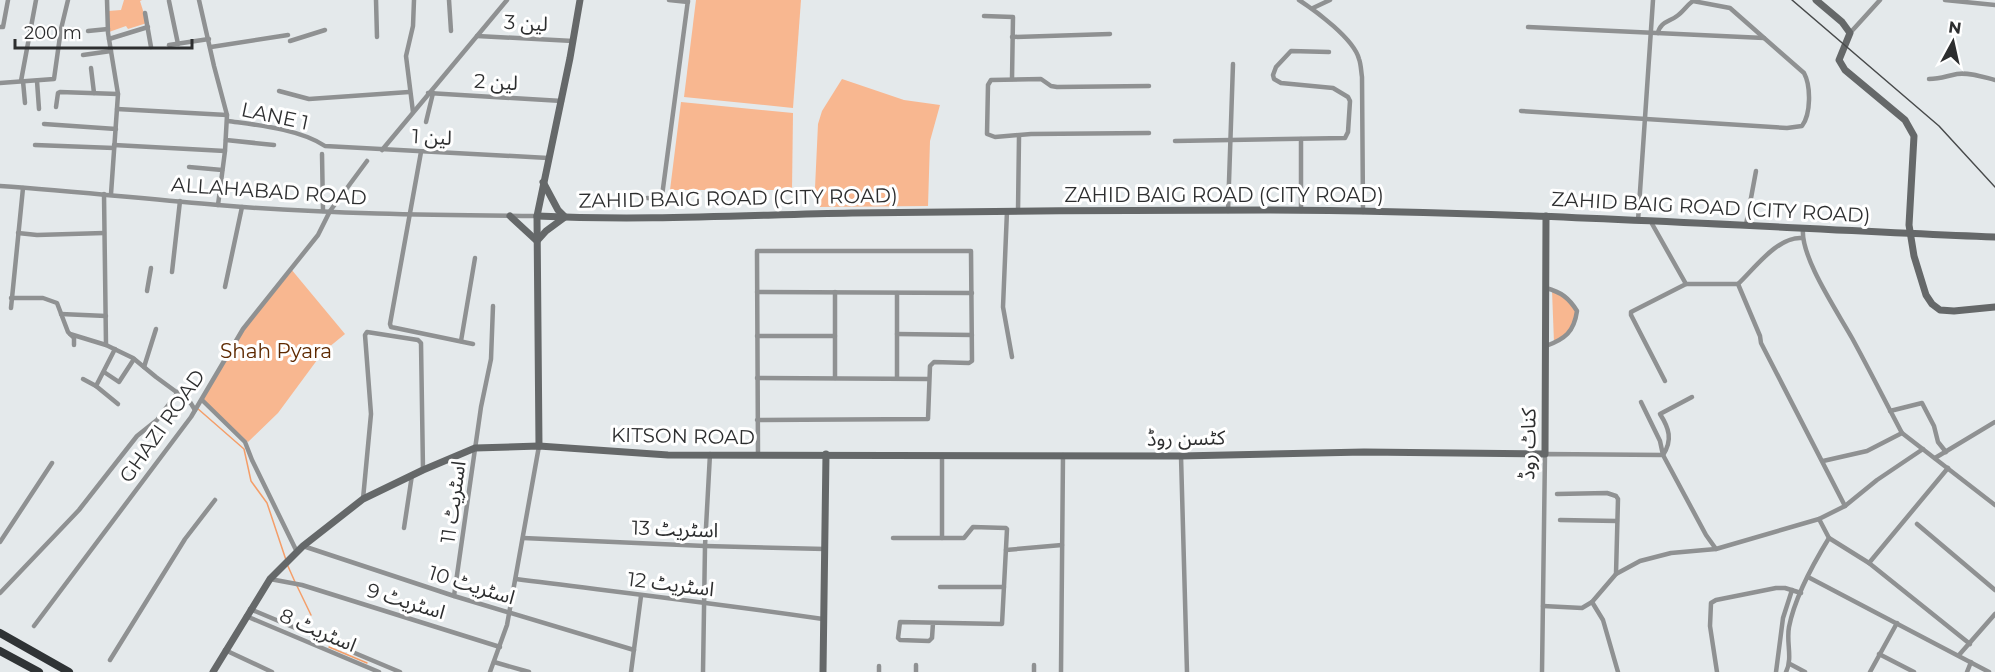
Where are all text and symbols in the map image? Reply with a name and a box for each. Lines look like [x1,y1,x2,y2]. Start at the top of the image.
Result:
street label: لین 3 [504,10,548,36]
scale bar [15,12,192,50]
north arrow [1923,12,1983,72]
text: N [1947,17,1963,38]
text: 200 m [24,22,82,44]
street label: لین 2 [473,69,519,95]
street label: LANE 1 [239,97,311,135]
street label: لین 1 [412,124,452,150]
street label: ALLAHABAD ROAD [170,172,368,210]
street label: ZAHID BAIG ROAD (CITY ROAD) [578,183,898,213]
street label: ZAHID BAIG ROAD (CITY ROAD) [1064,183,1384,207]
street label: ZAHID BAIG ROAD (CITY ROAD) [1551,187,1871,227]
park label: Shah Pyara [220,339,332,363]
street label: GHAZI ROAD [114,365,210,487]
street label: کناٹ روڈ [1515,407,1541,480]
street label: KITSON ROAD [611,423,755,449]
street label: کٹسن روڈ [1147,425,1226,451]
street label: اسٹریٹ 11 [435,459,471,545]
street label: اسٹریٹ 13 [631,515,719,543]
street label: اسٹریٹ 10 [426,561,518,609]
street label: اسٹریٹ 12 [626,567,716,601]
street label: اسٹریٹ 9 [364,578,448,624]
street label: اسٹریٹ 8 [276,603,360,657]

